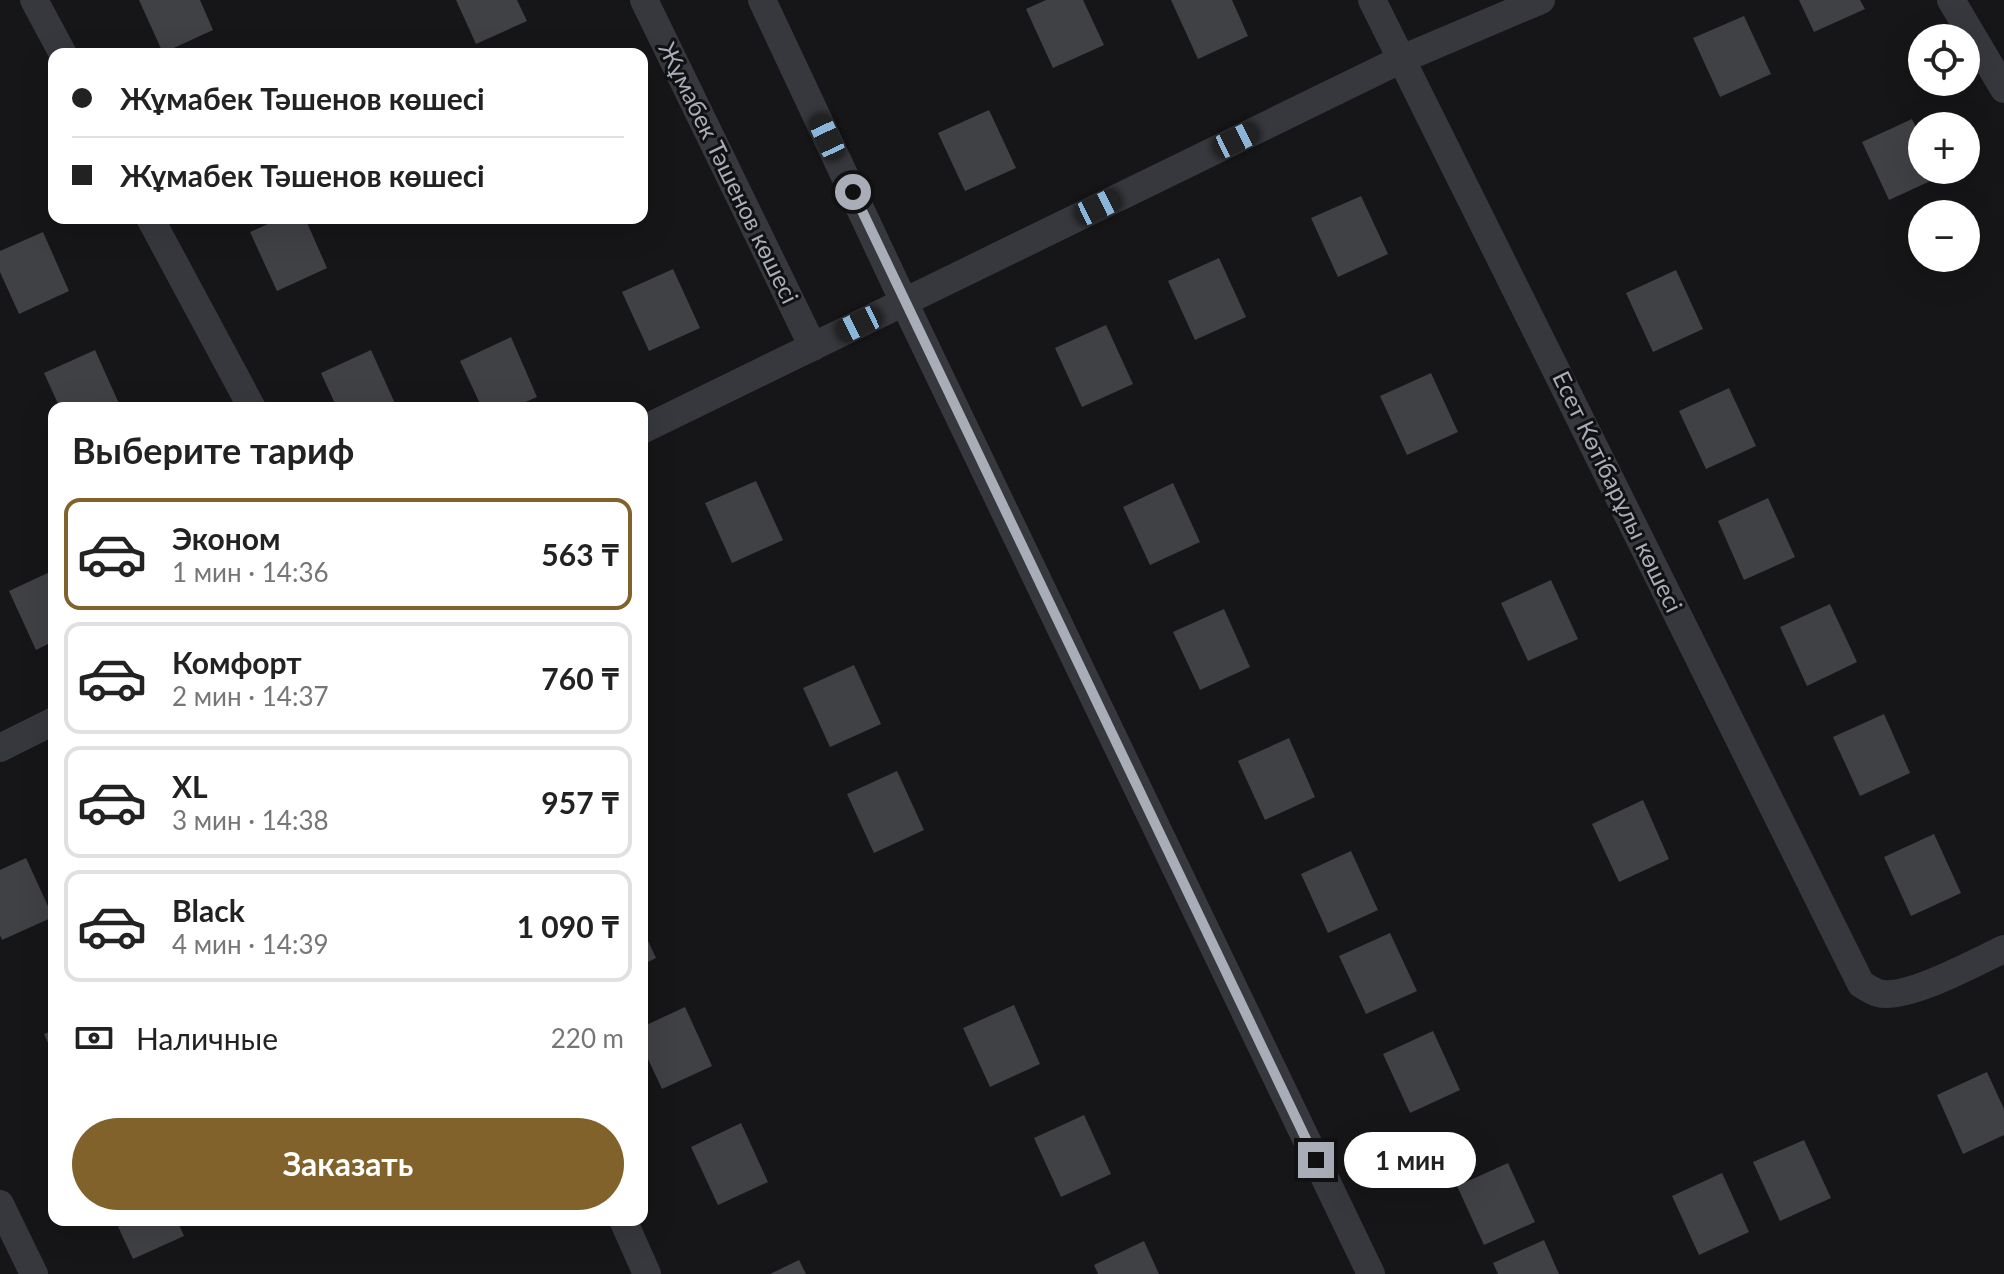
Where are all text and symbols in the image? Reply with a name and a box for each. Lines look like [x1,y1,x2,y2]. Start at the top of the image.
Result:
map controls [1908,24,1980,272]
button: locate [1908,24,1980,96]
street label: Жұмабек Тәшенов көшесі [653,37,805,308]
text: Жұмабек Тәшенов көшесі [120,80,485,116]
car [806,110,848,164]
button: + [1908,112,1980,184]
car [1209,119,1263,161]
text: Жұмабек Тәшенов көшесі [120,157,485,193]
route start [835,174,871,210]
car [1071,186,1125,228]
button: − [1908,200,1980,272]
car [832,303,886,345]
street label: Есет Көтібарұлы көшесі [1547,366,1689,617]
text: Выберите тариф [72,428,354,472]
icon: car [76,518,148,590]
text: Эконом [172,520,281,556]
text: 563 ₸ [541,536,620,572]
text: 1 мин · 14:36 [172,556,329,588]
icon: car [76,642,148,714]
text: Комфорт [172,644,302,680]
text: 760 ₸ [541,660,620,696]
text: 2 мин · 14:37 [172,680,329,712]
icon: car [76,766,148,838]
text: XL [172,768,208,804]
text: 957 ₸ [541,784,620,820]
text: 3 мин · 14:38 [172,804,329,836]
icon: car [76,890,148,962]
text: Black [172,892,245,928]
text: 1 090 ₸ [517,908,620,944]
text: 4 мин · 14:39 [172,928,329,960]
icon: cash [72,1016,116,1060]
text: Наличные [136,1020,278,1056]
text: 220 m [551,1022,624,1054]
button: Заказать [72,1118,624,1210]
callout: 1 мин [1344,1132,1476,1188]
route end [1298,1142,1334,1178]
text: 1 мин [1375,1144,1445,1176]

